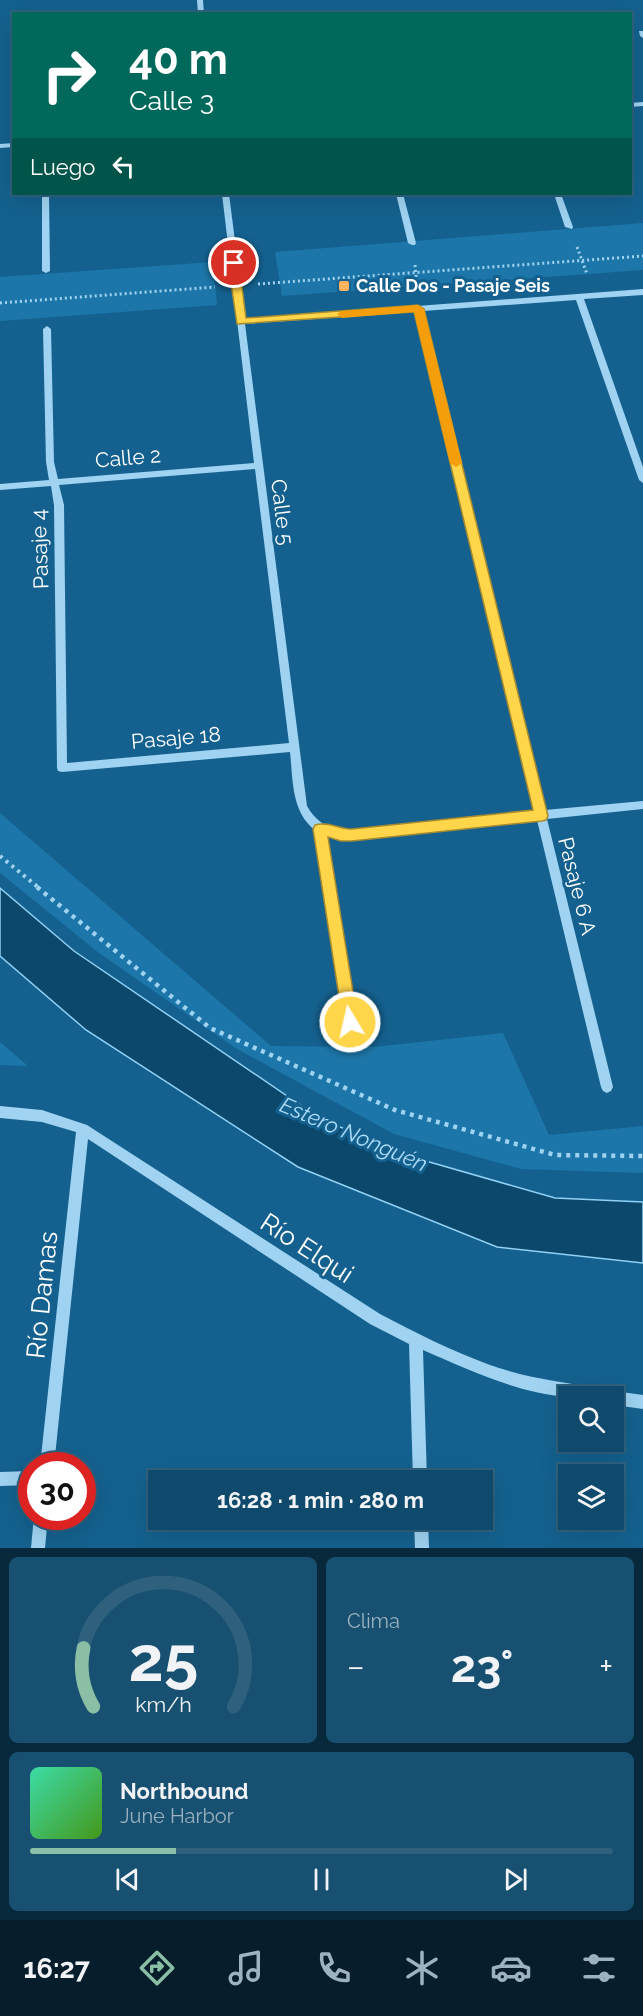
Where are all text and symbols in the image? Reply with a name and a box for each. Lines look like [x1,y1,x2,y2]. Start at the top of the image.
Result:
text: 40 m [129,35,228,84]
icon: right [30,36,108,114]
text: Calle 3 [129,85,214,116]
icon: left [107,150,140,183]
text: Luego [30,154,95,180]
pin [208,237,259,288]
icon: arrive [217,246,250,279]
place label: Calle Dos - Pasaje Seis [356,275,550,296]
marker: Calle Dos - Pasaje Seis [337,279,351,293]
street label: Calle 2 [94,442,162,473]
street label: Calle 5 [266,477,299,546]
street label: Pasaje 4 [26,509,53,589]
street label: Pasaje 18 [130,721,222,754]
street label: Pasaje 6 A [553,834,602,937]
position arrow [318,990,382,1054]
water label: Estero Nonguén [276,1091,432,1177]
street label: Río Elqui [255,1207,359,1289]
street label: Río Damas [20,1230,64,1360]
map controls [558,1386,624,1530]
button: search [558,1386,624,1452]
speed limit sign: 30 [18,1452,96,1530]
button: layers [558,1464,624,1530]
text: 16:28 · 1 min · 280 m [217,1487,424,1513]
text: Clima [347,1609,400,1633]
text: 25 [128,1622,198,1696]
text: 23° [451,1640,513,1693]
text: − [347,1647,365,1686]
text: + [599,1647,613,1686]
text: km/h [135,1692,191,1717]
text: Northbound [120,1778,249,1804]
text: June Harbor [120,1804,234,1828]
icon: previous [111,1863,144,1896]
icon: pause [305,1863,338,1896]
icon: next [499,1863,532,1896]
icon: directions [136,1947,178,1989]
icon: music [225,1947,267,1989]
icon: phone [313,1947,355,1989]
icon: climate [401,1947,443,1989]
icon: car [490,1947,532,1989]
icon: filters [578,1947,620,1989]
text: 16:27 [23,1953,90,1984]

